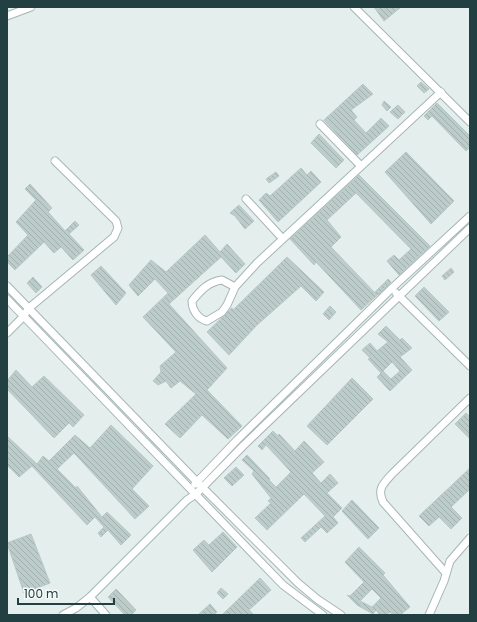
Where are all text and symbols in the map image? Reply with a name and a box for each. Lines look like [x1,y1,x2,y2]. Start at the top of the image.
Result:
scale bar [18,580,114,606]
text: 100 m [24,585,58,602]

